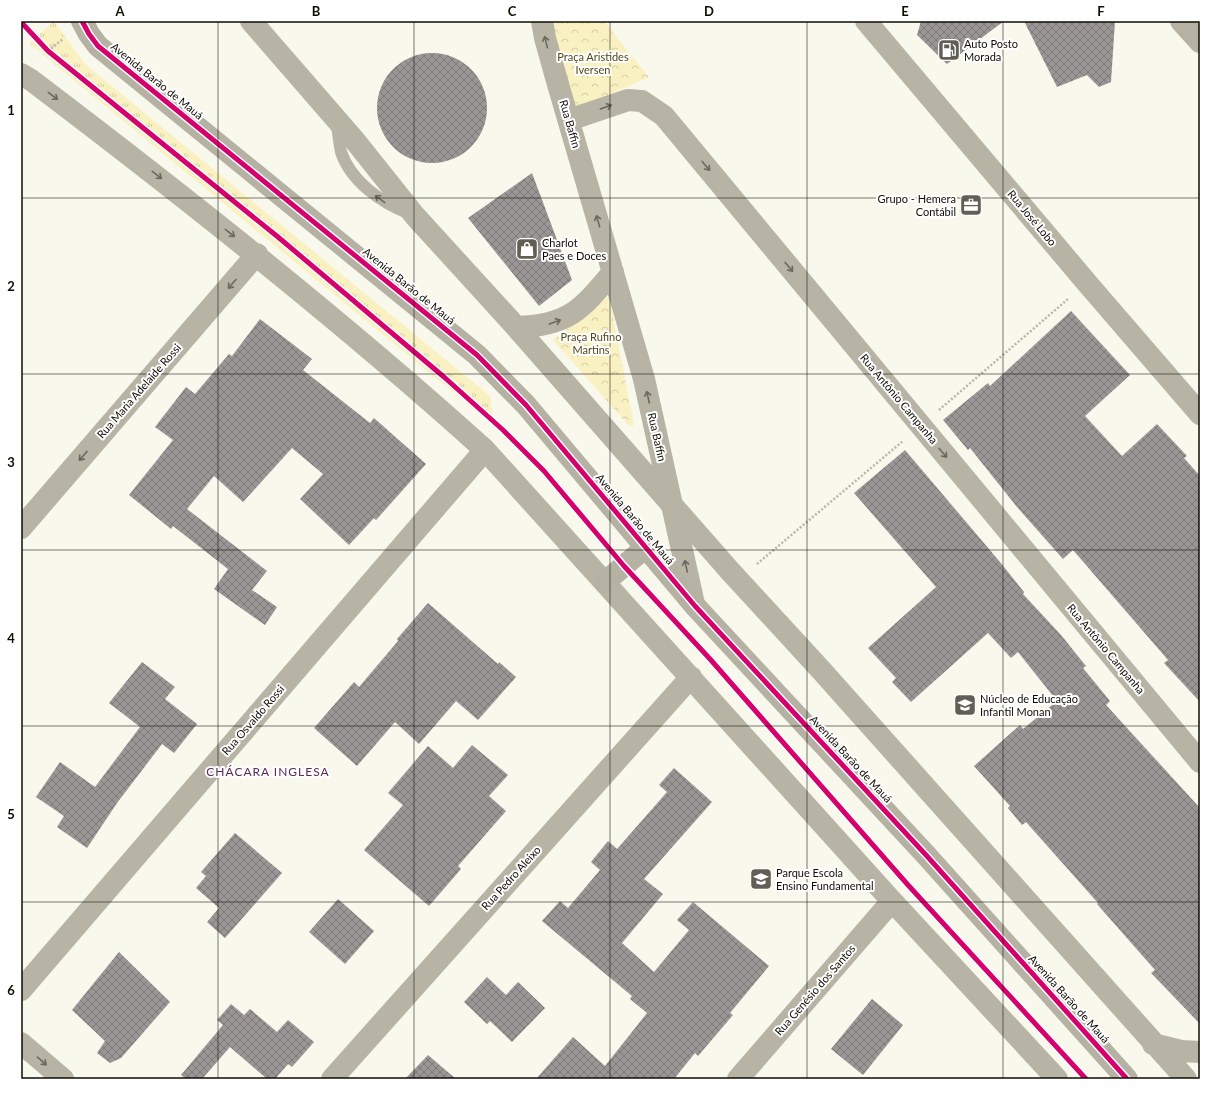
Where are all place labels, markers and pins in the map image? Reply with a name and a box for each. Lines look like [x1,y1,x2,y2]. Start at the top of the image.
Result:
fuel station icon: Auto Posto Morada [936,37,962,63]
place label: Auto Posto Morada [964,37,1018,63]
place label: Grupo - Hemera Contábil [878,192,956,218]
office icon: Grupo - Hemera Contábil [958,192,984,218]
shop icon: Charlot Paes e Doces [514,236,540,262]
place label: Charlot Paes e Doces [542,236,606,262]
school or university icon: Núcleo de Educação Infantil Monan [952,692,978,718]
place label: Núcleo de Educação Infantil Monan [980,692,1078,718]
school or university icon: Parque Escola Ensino Fundamental [748,866,774,892]
place label: Parque Escola Ensino Fundamental [776,866,874,892]

